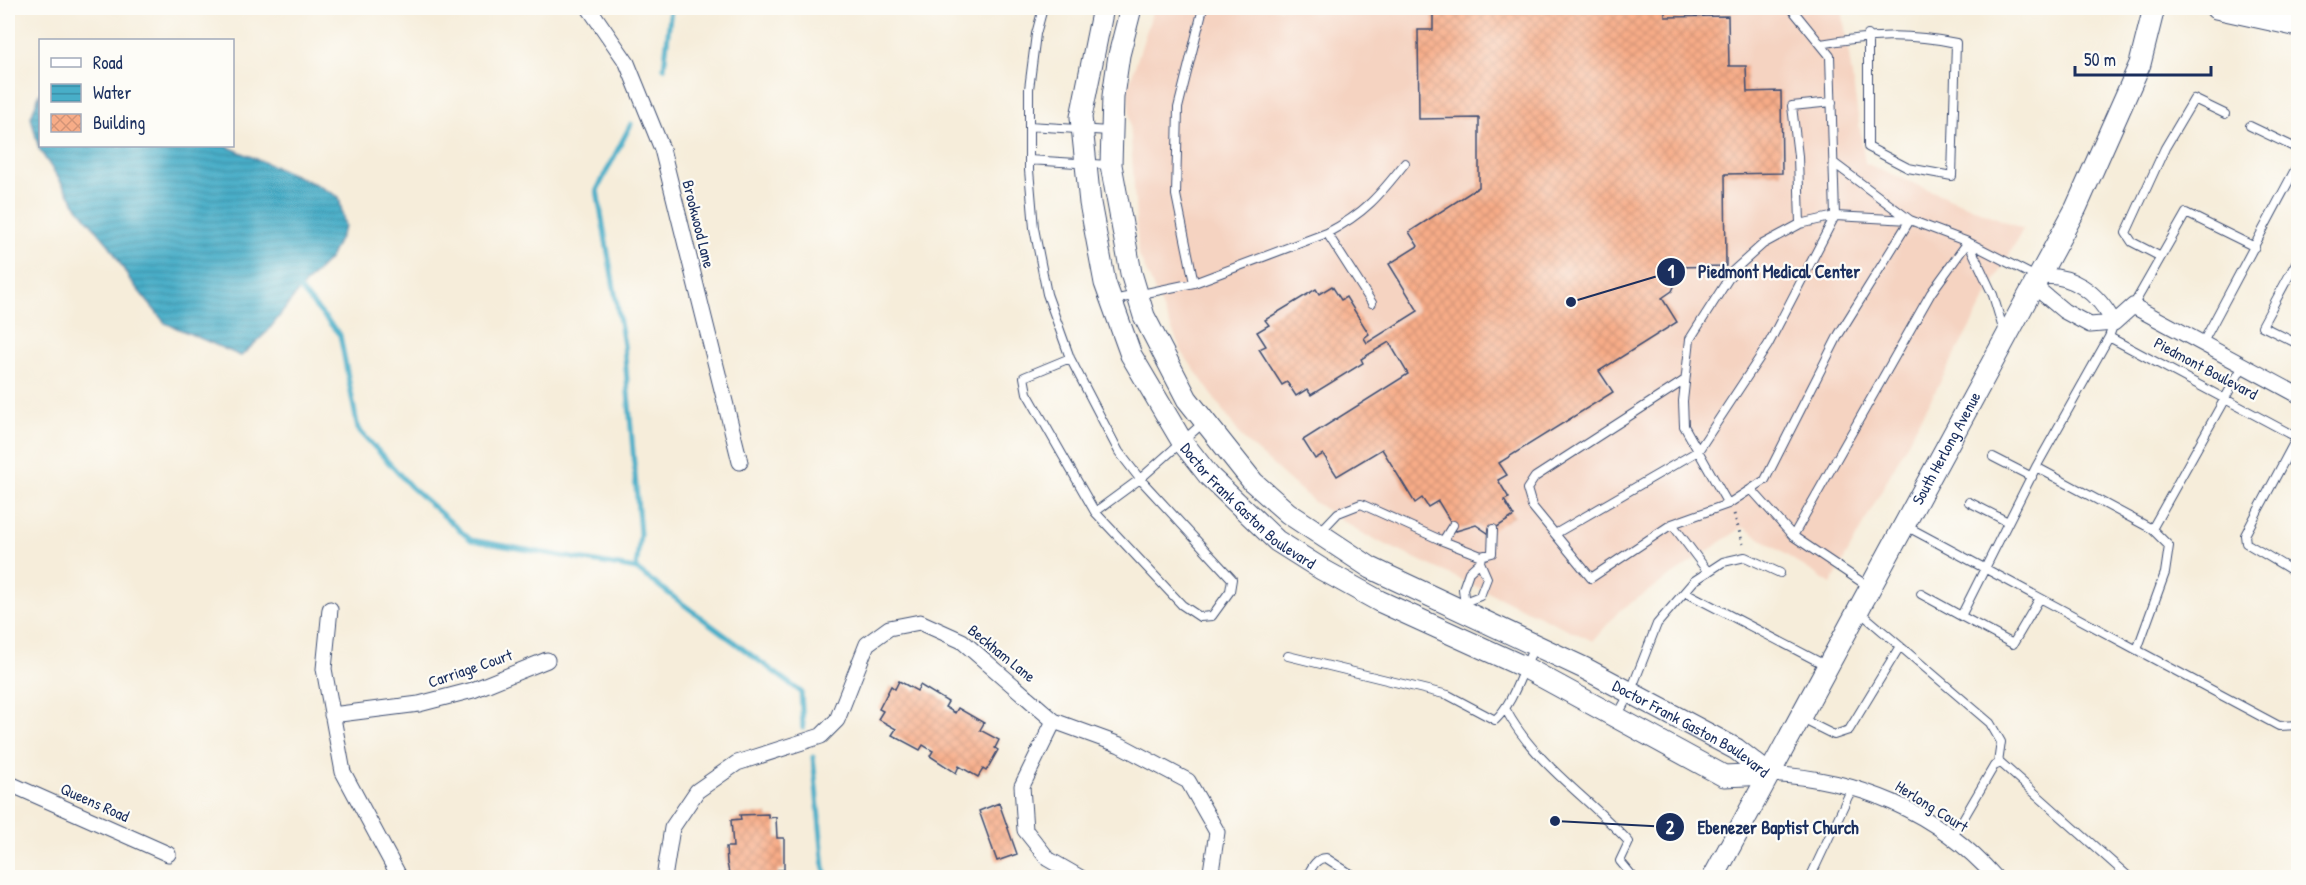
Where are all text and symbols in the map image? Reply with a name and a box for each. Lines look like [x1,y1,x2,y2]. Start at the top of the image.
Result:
legend [39,39,234,147]
scale bar [2075,39,2212,77]
text: 50 m [2084,47,2116,72]
text: Road [93,50,123,75]
text: Water [93,80,131,105]
text: Building [93,110,145,135]
street label: Brookwood Lane [677,178,721,271]
callout: Piedmont Medical Center [1656,254,1872,290]
text: 1 [1668,259,1675,284]
text: Piedmont Medical Center [1698,259,1860,284]
street label: Piedmont Boulevard [2150,331,2262,405]
street label: South Herlong Avenue [1906,387,1986,508]
street label: Doctor Frank Gaston Boulevard [1176,438,1320,574]
street label: Beckham Lane [964,619,1041,687]
street label: Carriage Court [425,643,515,693]
street label: Doctor Frank Gaston Boulevard [1609,674,1774,782]
street label: Herlong Court [1891,775,1973,837]
street label: Queens Road [57,777,133,827]
callout: Ebenezer Baptist Church [1655,809,1871,845]
text: 2 [1666,815,1675,840]
text: Ebenezer Baptist Church [1697,815,1859,841]

